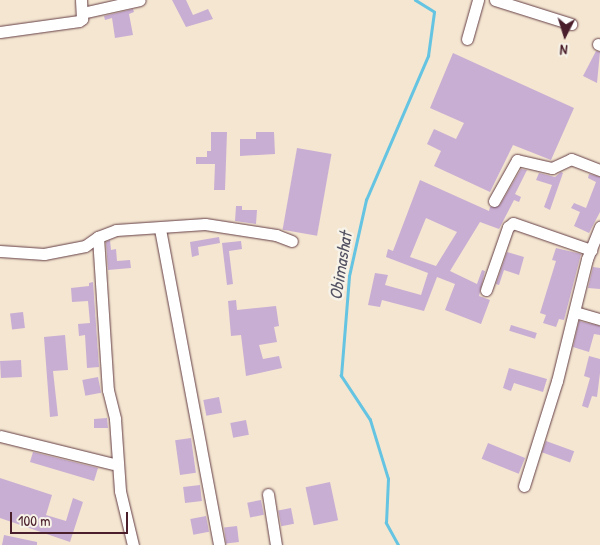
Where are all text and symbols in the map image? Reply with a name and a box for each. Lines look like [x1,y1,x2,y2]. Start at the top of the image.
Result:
north arrow [540,10,590,60]
text: N [559,41,568,60]
water label: Obimashat [325,230,357,302]
scale bar [12,502,130,534]
text: 100 m [18,510,51,531]

